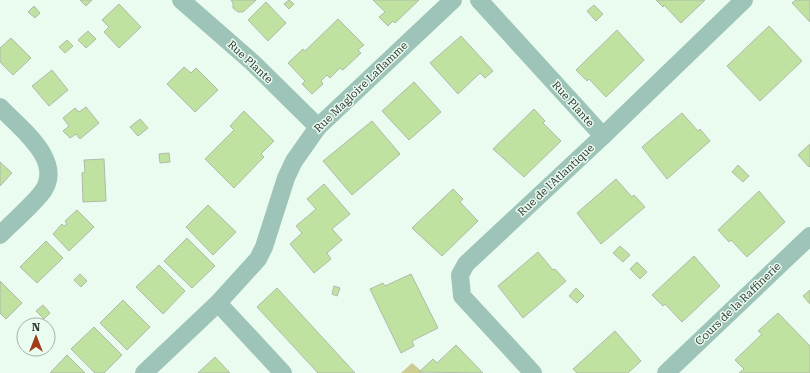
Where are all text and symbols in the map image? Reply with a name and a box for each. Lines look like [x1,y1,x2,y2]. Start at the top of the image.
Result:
street label: Rue Plante [225,38,275,86]
street label: Rue Magloire Laflamme [312,39,410,135]
street label: Rue Plante [549,79,597,129]
street label: Rue de l'Atlantique [515,141,597,219]
street label: Cours de la Raffinerie [693,260,783,348]
north arrow [16,317,56,357]
text: N [32,321,41,334]

